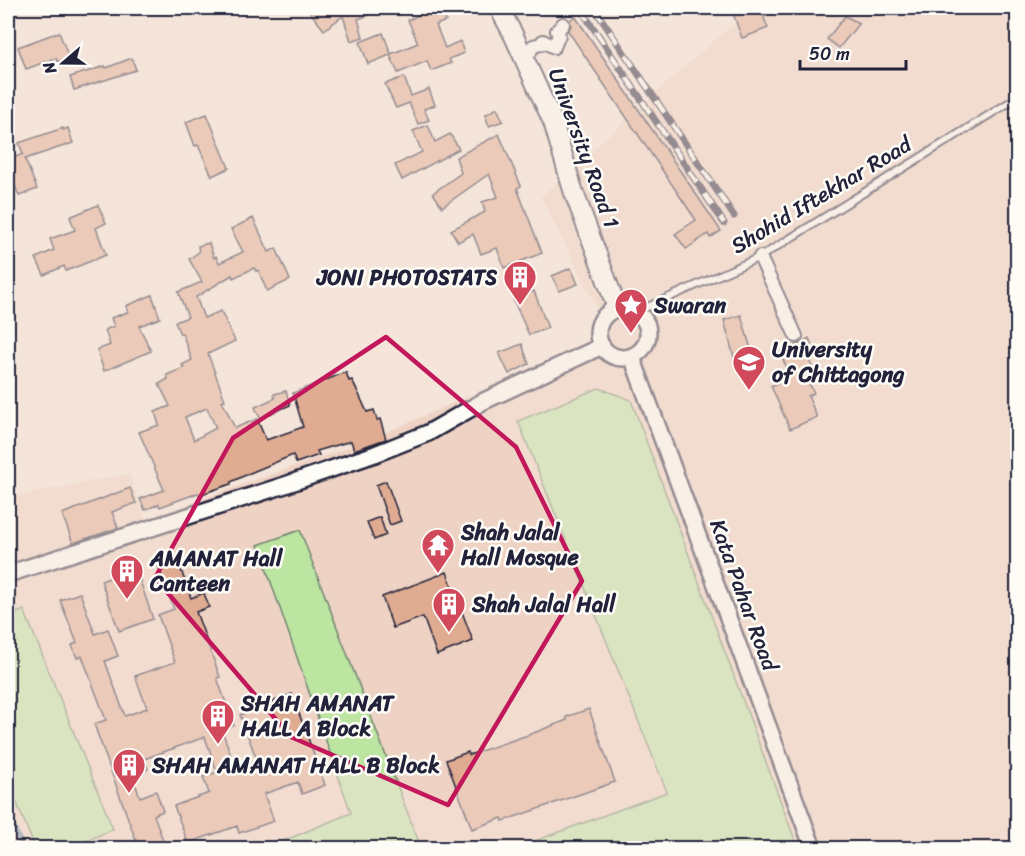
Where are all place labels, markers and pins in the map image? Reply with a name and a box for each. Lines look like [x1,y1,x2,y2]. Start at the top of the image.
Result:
place label: JONI PHOTOSTATS [315,258,497,297]
building icon: JONI PHOTOSTATS [502,259,538,306]
place label: Swaran [653,286,726,325]
place icon: Swaran [613,287,649,334]
place label: University of Chittagong [772,330,904,394]
school or university icon: University of Chittagong [731,344,767,391]
place label: Shah Jalal Hall Mosque [460,513,579,577]
temple icon: Shah Jalal Hall Mosque [420,527,456,574]
place label: AMANAT Hall Canteen [149,539,284,603]
building icon: AMANAT Hall Canteen [109,553,145,600]
place label: Shah Jalal Hall [471,585,616,624]
building icon: Shah Jalal Hall [431,586,467,633]
place label: SHAH AMANAT HALL A Block [240,684,396,748]
building icon: SHAH AMANAT HALL A Block [200,698,236,745]
place label: SHAH AMANAT HALL B Block [151,746,440,785]
building icon: SHAH AMANAT HALL B Block [111,747,147,794]

